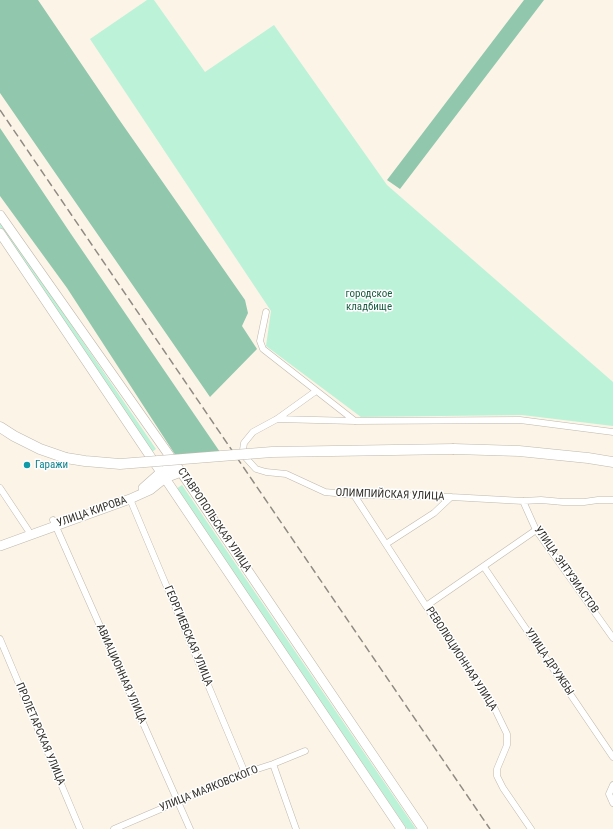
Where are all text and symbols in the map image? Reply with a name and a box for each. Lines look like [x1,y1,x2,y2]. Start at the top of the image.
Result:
park label: городское кладбище [346,287,392,313]
place label: Гаражи [35,458,68,472]
marker: Гаражи [22,460,32,470]
street label: СТАВРОПОЛЬСКАЯ УЛИЦА [174,465,254,575]
street label: ОЛИМПИЙСКАЯ УЛИЦА [335,487,445,503]
street label: УЛИЦА КИРОВА [55,494,129,530]
street label: УЛИЦА ЭНТУЗИАСТОВ [531,524,601,616]
street label: ГЕОРГИЕВСКАЯ УЛИЦА [161,584,215,688]
street label: РЕВОЛЮЦИОННАЯ УЛИЦА [422,605,500,713]
street label: АВИАЦИОННАЯ УЛИЦА [93,622,149,726]
street label: УЛИЦА ДРУЖБЫ [522,626,576,698]
street label: ПРОЛЕТАРСКАЯ УЛИЦА [12,681,68,787]
street label: УЛИЦА МАЯКОВСКОГО [158,763,260,815]

